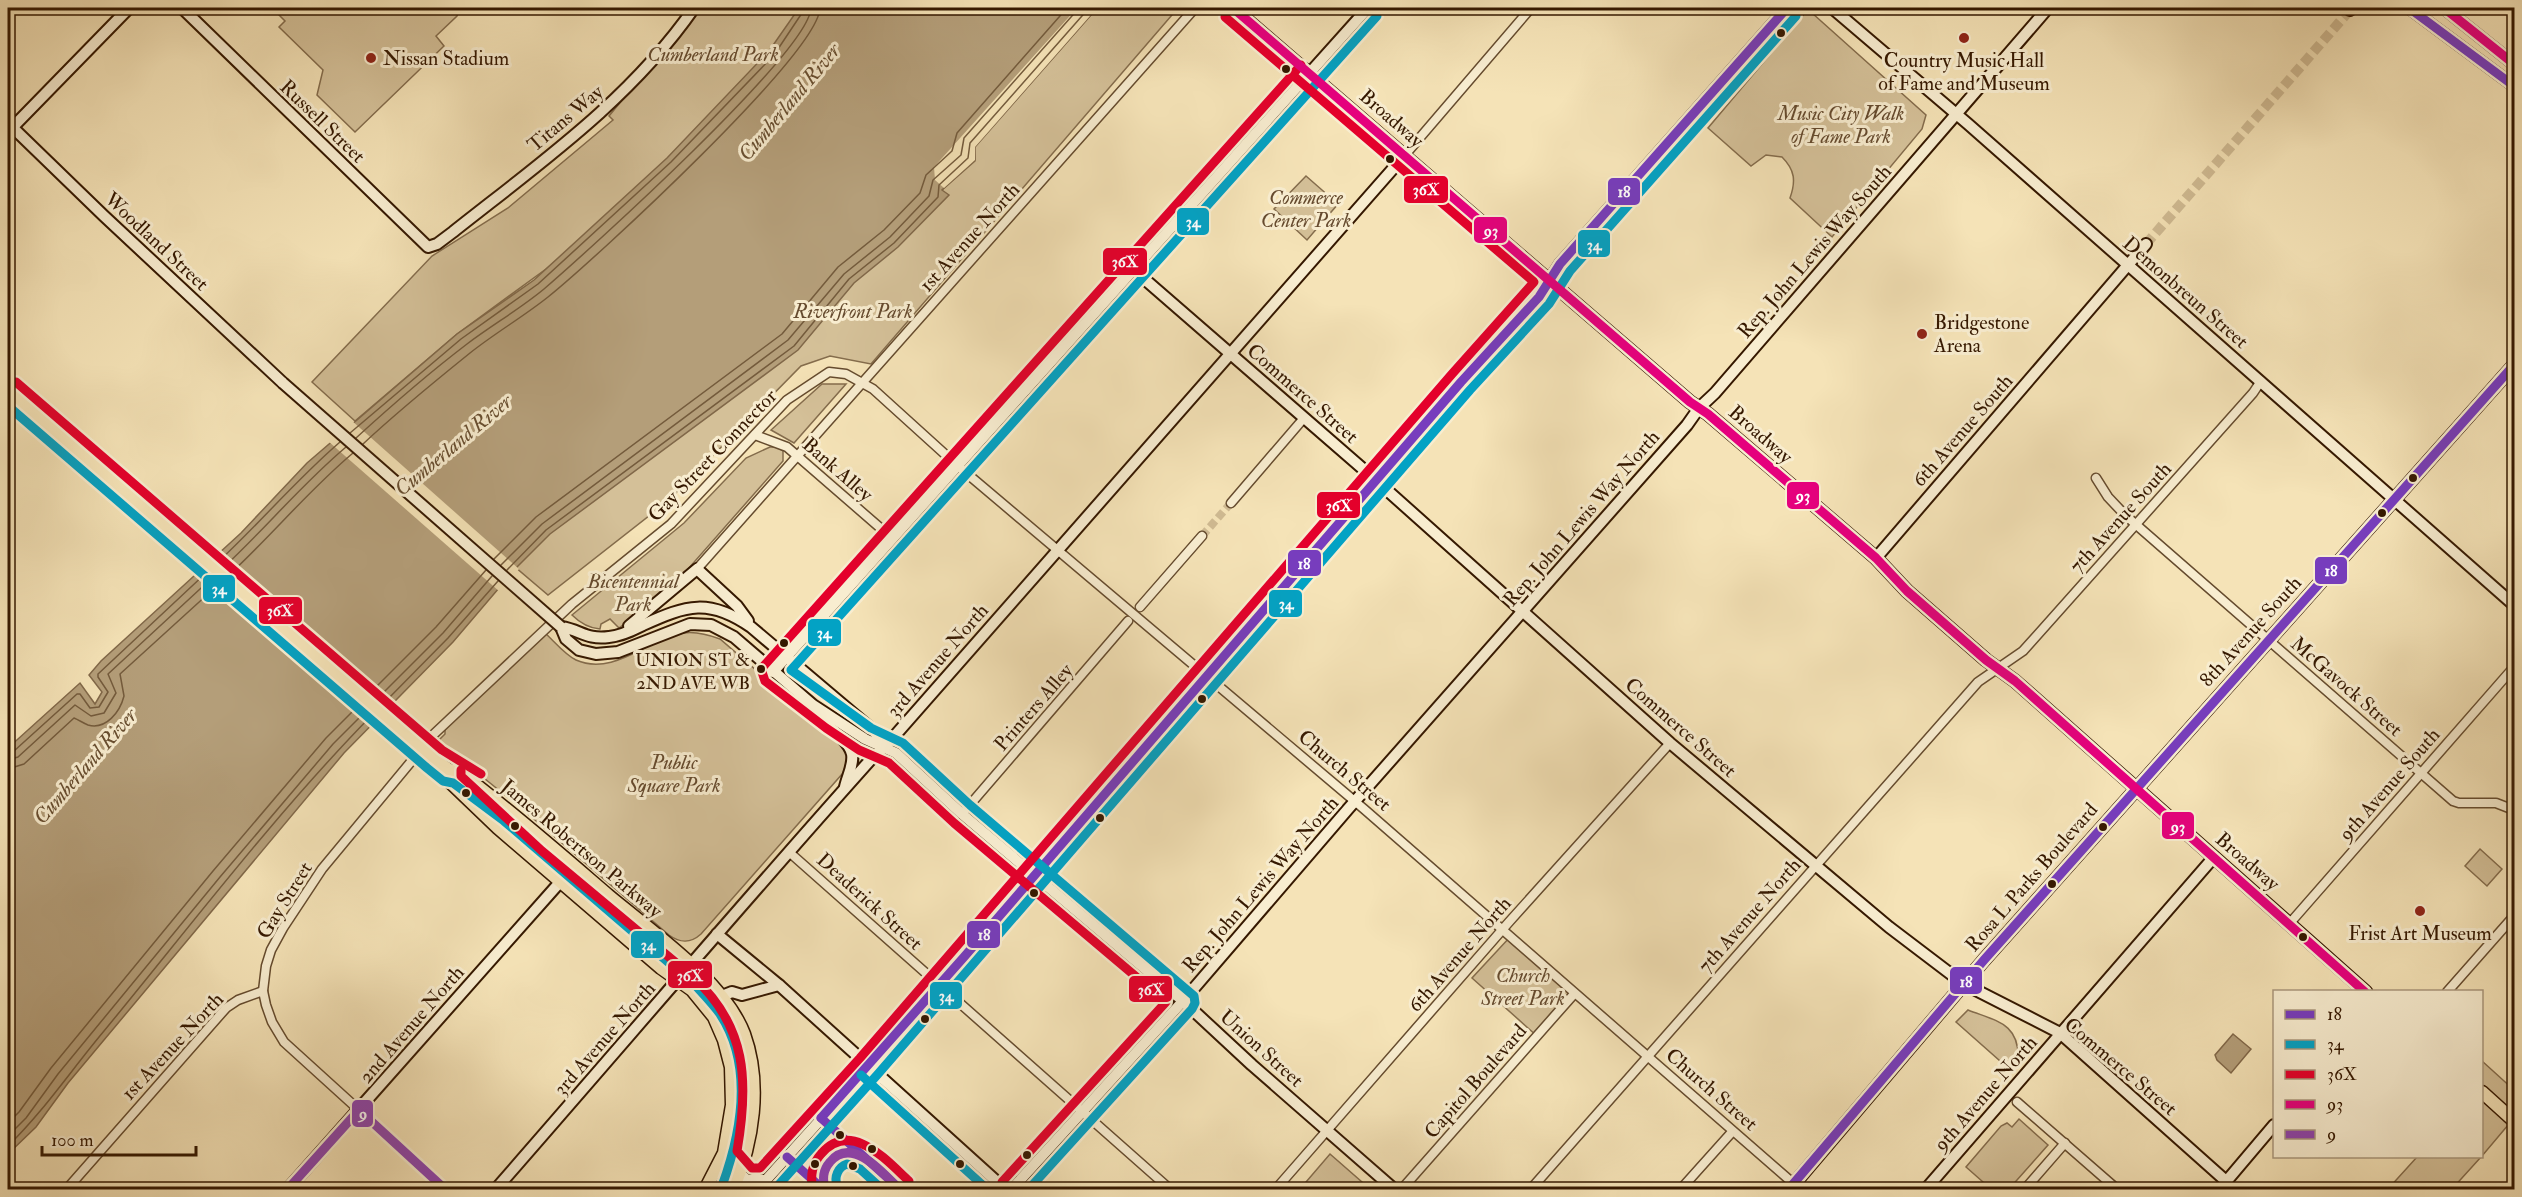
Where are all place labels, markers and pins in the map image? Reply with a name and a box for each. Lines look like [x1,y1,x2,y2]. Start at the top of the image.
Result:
unlabelled marker [1775,27,1787,39]
marker: Country Music Hall of Fame and Museum [1957,31,1971,45]
place label: Nissan Stadium [383,46,510,71]
place label: Country Music Hall of Fame and Museum [1878,48,2050,96]
marker: Nissan Stadium [364,51,378,65]
unlabelled marker [1280,63,1292,75]
unlabelled marker [1384,153,1396,165]
place label: Bridgestone Arena [1933,310,2029,358]
marker: Bridgestone Arena [1915,327,1929,341]
unlabelled marker [2407,472,2419,484]
unlabelled marker [2376,507,2388,519]
unlabelled marker [778,637,790,649]
place label: UNION ST & 2ND AVE WB [635,649,750,695]
marker: UNION ST & 2ND AVE WB [755,663,767,675]
unlabelled marker [1196,693,1208,705]
unlabelled marker [460,787,472,799]
unlabelled marker [1094,812,1106,824]
unlabelled marker [509,820,521,832]
unlabelled marker [2097,821,2109,833]
unlabelled marker [2046,878,2058,890]
unlabelled marker [1028,887,1040,899]
marker: Frist Art Museum [2413,904,2427,918]
place label: Frist Art Museum [2348,921,2492,946]
unlabelled marker [2297,931,2309,943]
unlabelled marker [919,1013,931,1025]
unlabelled marker [834,1129,846,1141]
unlabelled marker [866,1143,878,1155]
unlabelled marker [1021,1149,1033,1161]
unlabelled marker [809,1158,821,1170]
unlabelled marker [954,1158,966,1170]
unlabelled marker [847,1160,859,1172]

